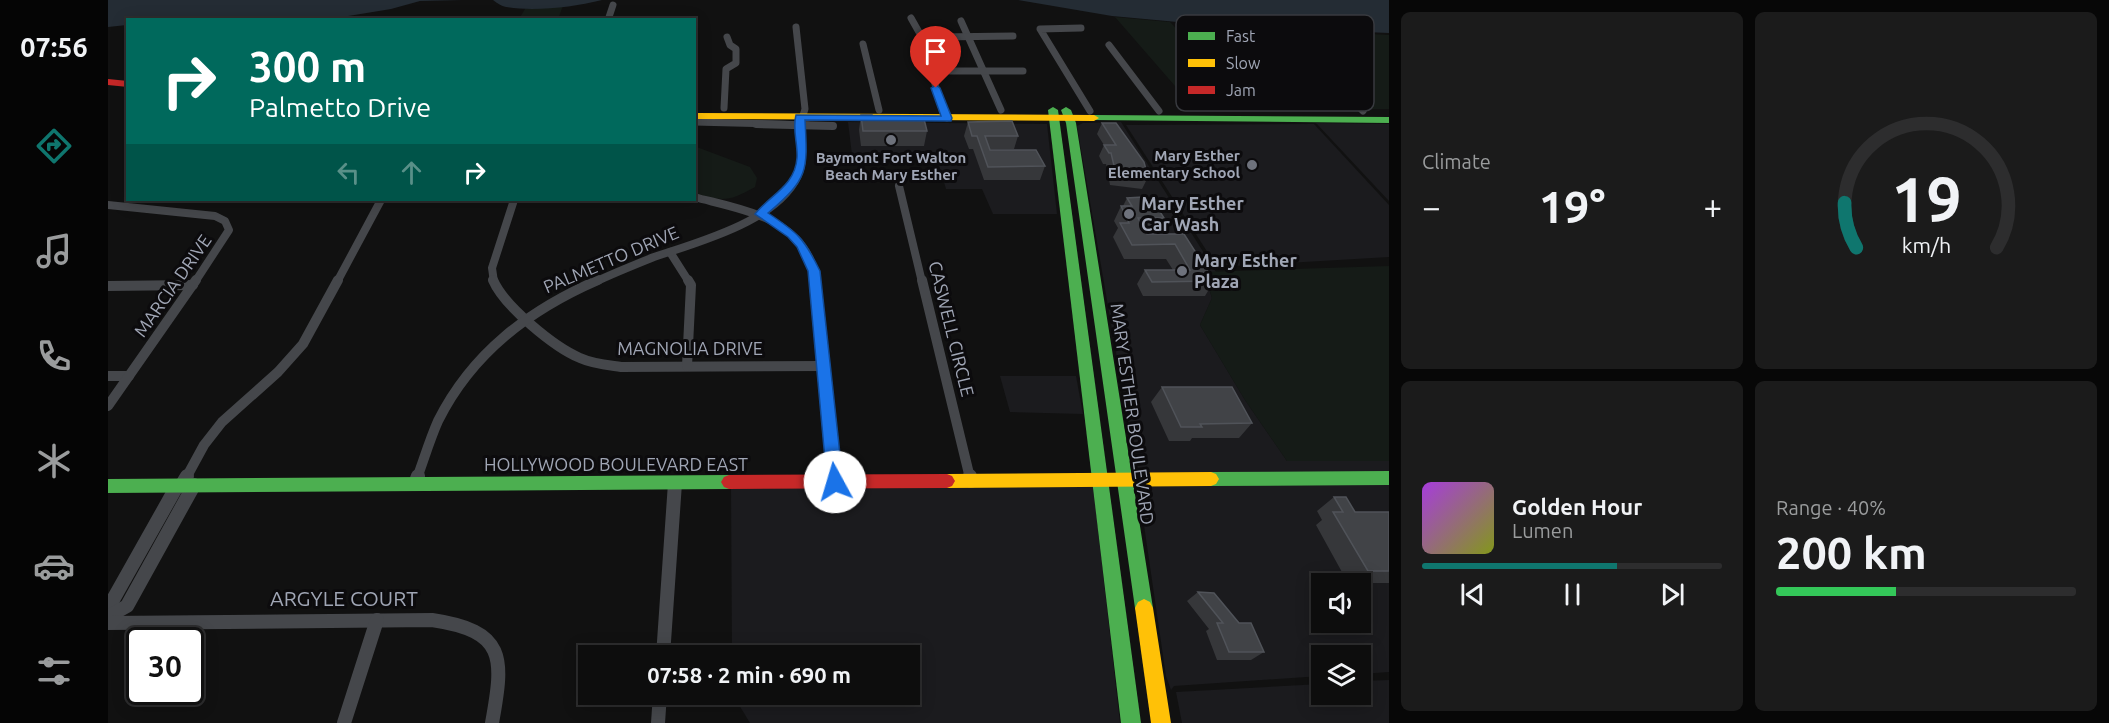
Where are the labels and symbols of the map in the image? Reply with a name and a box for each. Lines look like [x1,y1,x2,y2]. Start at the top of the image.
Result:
legend [1176,15,1374,111]
pin [910,26,961,88]
text: Fast [1226,27,1256,45]
text: Slow [1226,54,1261,72]
text: Jam [1226,81,1256,99]
marker: Baymont Fort Walton Beach Mary Esther [884,133,898,147]
place label: Mary Esther Elementary School [1108,147,1241,181]
place label: Baymont Fort Walton Beach Mary Esther [816,149,966,183]
marker: Mary Esther Elementary School [1245,158,1259,172]
place label: Mary Esther Car Wash [1141,193,1244,234]
marker: Mary Esther Car Wash [1122,207,1136,221]
street label: PALMETTO DRIVE [540,222,681,297]
street label: MARCIA DRIVE [130,231,215,340]
place label: Mary Esther Plaza [1194,250,1297,291]
street label: CASWELL CIRCLE [925,259,978,399]
marker: Mary Esther Plaza [1175,264,1189,278]
street label: MARY ESTHER BOULEVARD [1108,302,1158,526]
street label: MAGNOLIA DRIVE [617,338,763,358]
position arrow [803,450,867,514]
street label: HOLLYWOOD BOULEVARD EAST [484,454,748,474]
street label: ARGYLE COURT [270,586,418,610]
speed limit sign: 30 [126,627,204,705]

